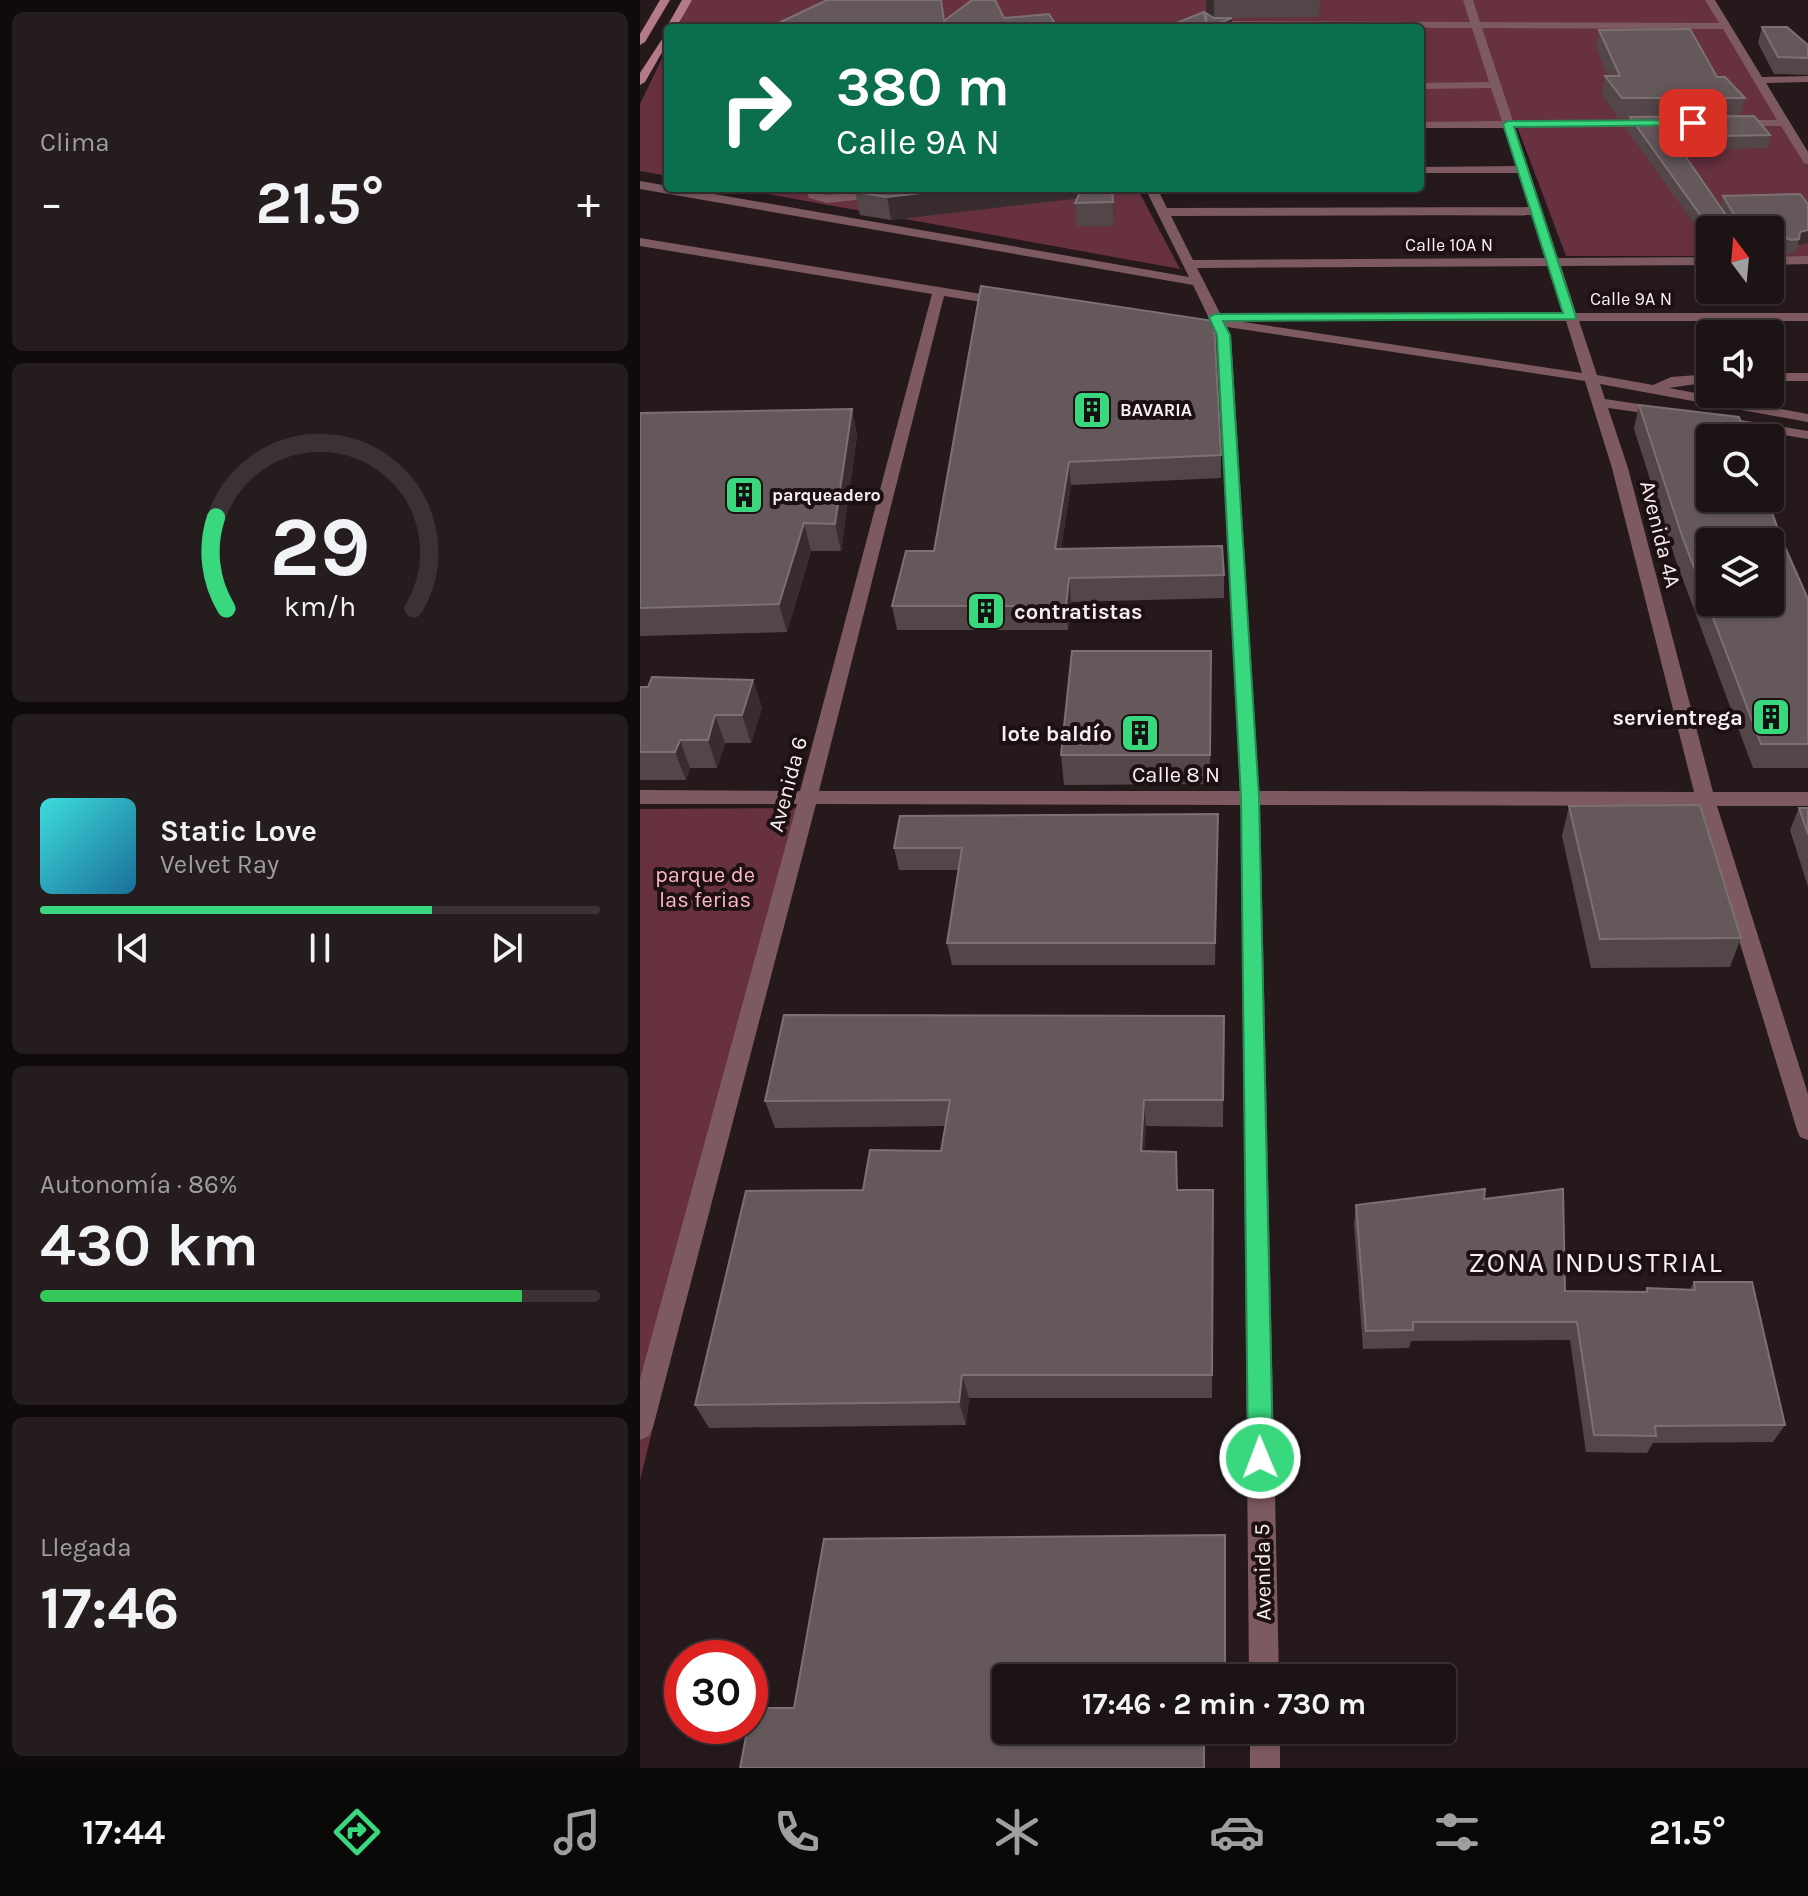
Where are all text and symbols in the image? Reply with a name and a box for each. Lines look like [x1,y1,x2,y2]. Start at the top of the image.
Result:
text: 380 m [836,54,1010,119]
icon: right [704,56,808,160]
pin [1659,89,1727,157]
icon: arrive [1671,101,1715,145]
text: Calle 9A N [836,121,1000,163]
text: Clima [40,127,110,158]
text: 21.5° [256,168,384,238]
text: − [40,178,63,229]
text: + [577,178,600,229]
north arrow [1696,216,1784,304]
map controls [1696,216,1784,616]
street label: Calle 10A N [1405,234,1493,256]
street label: Calle 9A N [1590,288,1672,310]
button: sound [1696,320,1784,408]
building icon: BAVARIA [1071,389,1113,431]
place label: BAVARIA [1120,399,1192,421]
button: search [1696,424,1784,512]
building icon: parqueadero [723,474,765,516]
street label: Avenida 4A [1634,478,1686,591]
place label: parqueadero [772,484,881,506]
text: 29 [269,498,371,595]
button: layers [1696,528,1784,616]
text: km/h [284,590,356,623]
building icon: contratistas [965,590,1007,632]
place label: contratistas [1014,599,1143,625]
building icon: servientrega [1750,696,1792,738]
place label: servientrega [1612,705,1743,731]
building icon: lote baldío [1119,712,1161,754]
place label: lote baldío [1001,721,1112,747]
street label: Avenida 6 [763,734,813,835]
street label: Calle 8 N [1132,762,1220,788]
text: Static Love [160,813,317,849]
text: Velvet Ray [160,849,279,880]
park label: parque de las ferias [655,862,755,913]
icon: previous [111,926,155,970]
icon: pause [298,926,342,970]
icon: next [485,926,529,970]
text: Autonomía · 86% [40,1169,238,1200]
text: 430 km [40,1210,259,1280]
district label: ZONA INDUSTRIAL [1468,1246,1724,1279]
position arrow [1218,1416,1302,1500]
street label: Avenida 5 [1249,1523,1277,1621]
text: Llegada [40,1532,132,1563]
text: 17:46 [40,1573,180,1643]
speed limit sign: 30 [664,1640,768,1744]
text: 17:46 · 2 min · 730 m [1082,1686,1366,1722]
icon: directions [329,1804,385,1860]
icon: music [549,1804,605,1860]
icon: phone [769,1804,825,1860]
icon: climate [989,1804,1045,1860]
icon: car [1209,1804,1265,1860]
icon: filters [1429,1804,1485,1860]
text: 17:44 [82,1811,165,1853]
text: 21.5° [1649,1811,1726,1853]

